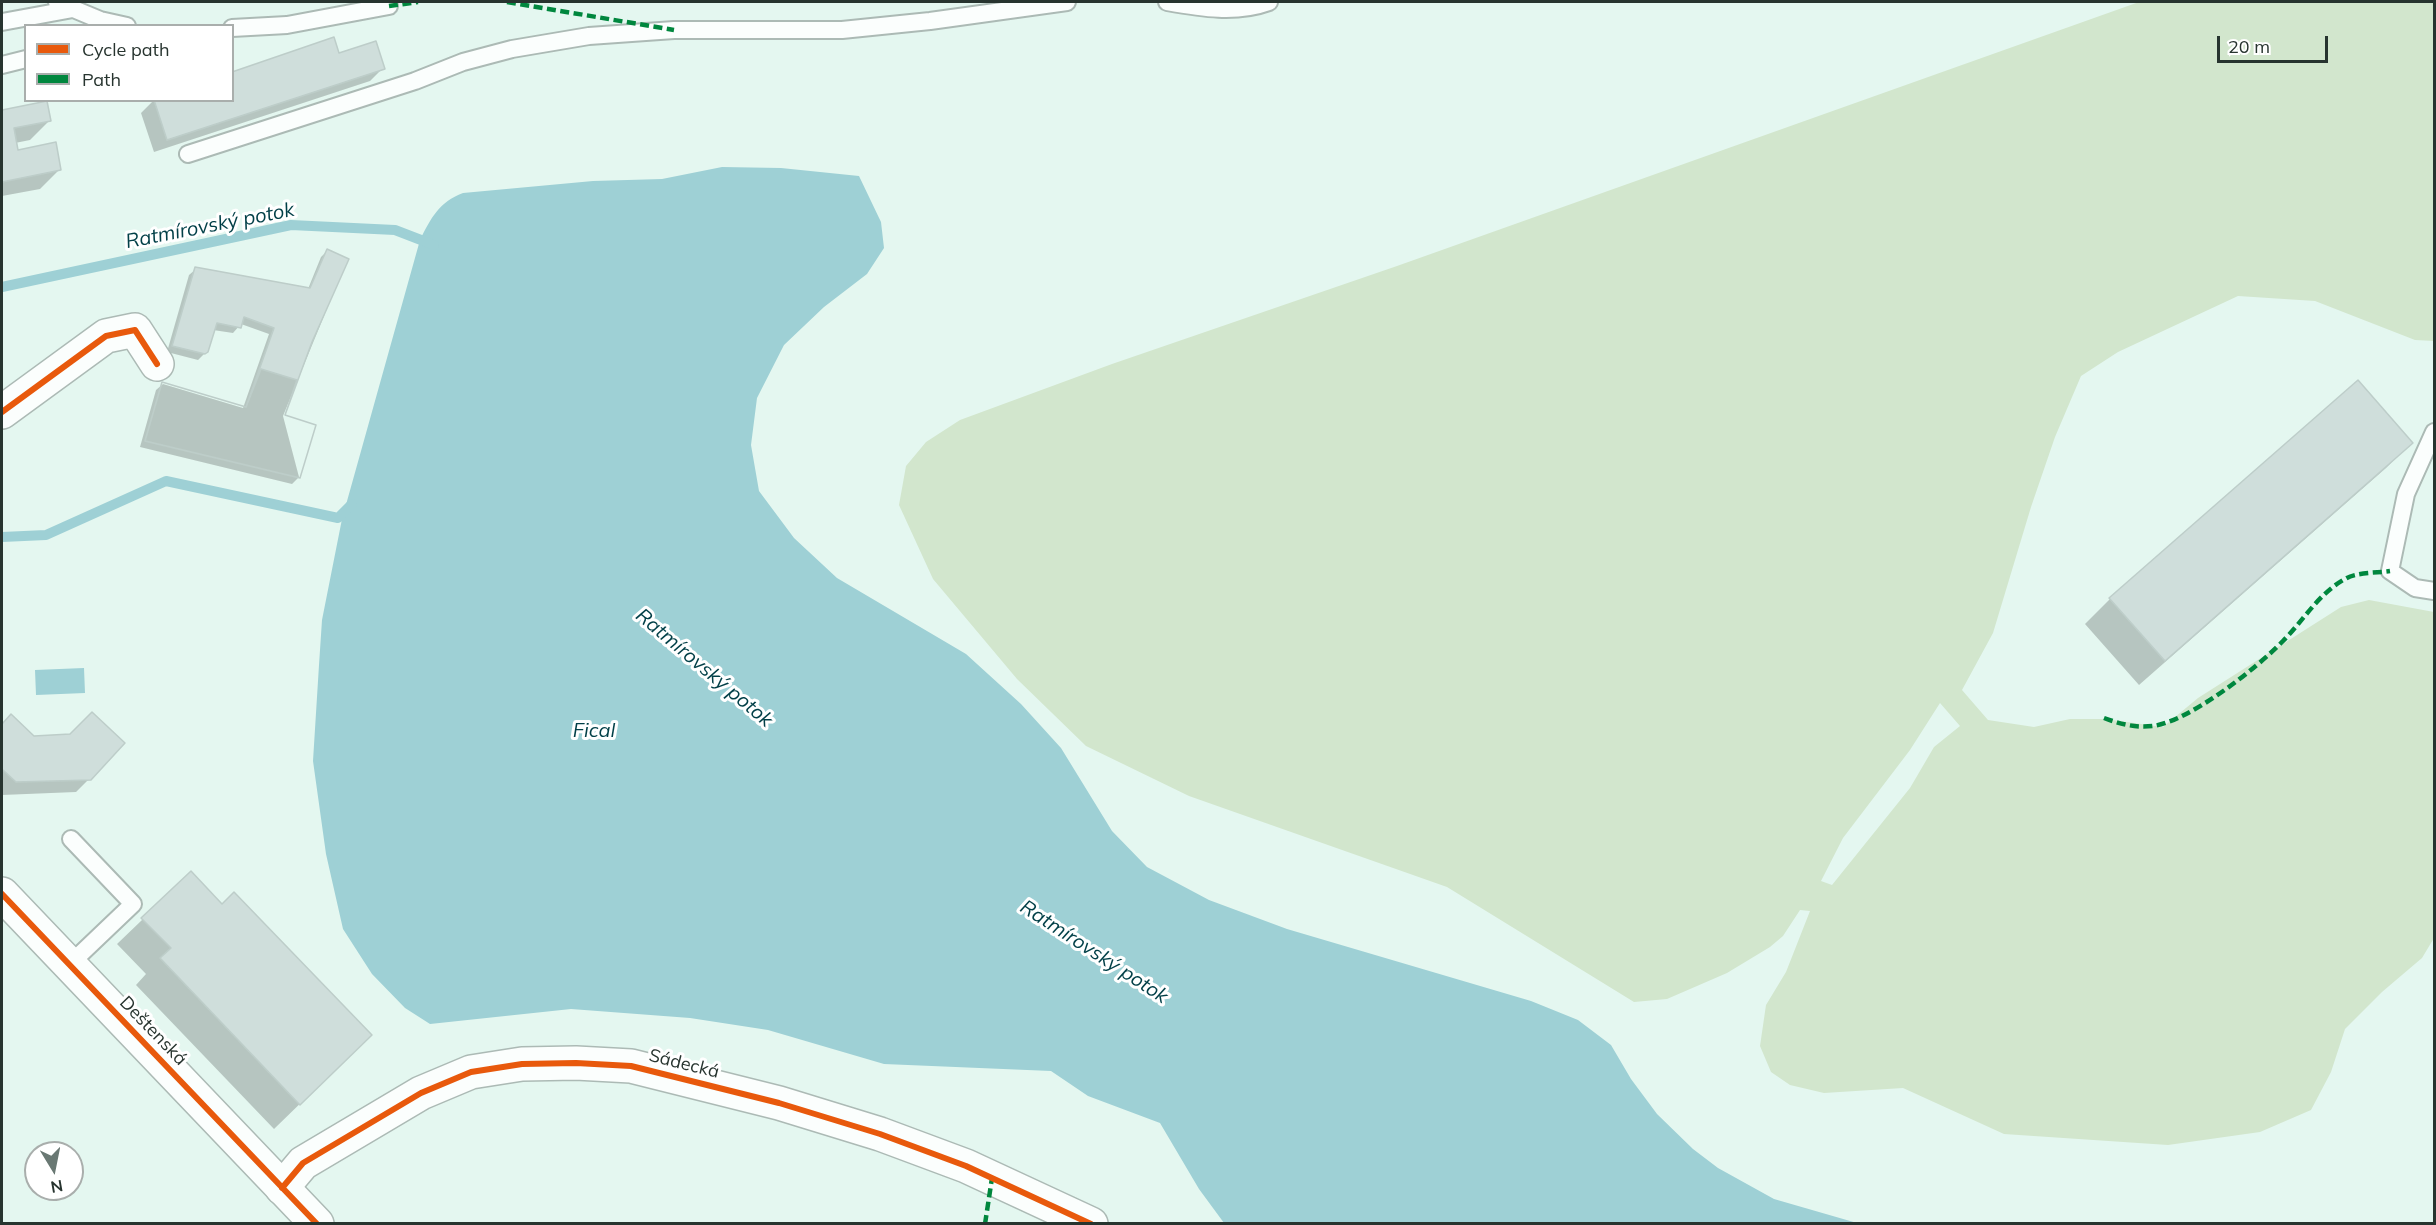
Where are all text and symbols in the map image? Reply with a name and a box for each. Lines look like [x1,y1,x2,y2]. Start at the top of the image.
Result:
legend [24,24,234,102]
scale bar [2220,24,2331,62]
text: 20 m [2228,35,2270,58]
text: Cycle path [82,38,169,61]
text: Path [82,68,121,91]
water label: Ratmírovský potok [123,198,297,254]
water label: Ratmírovský potok [631,604,777,732]
water label: Fical [573,719,615,743]
water label: Ratmírovský potok [1015,895,1173,1009]
street label: Deštenská [115,992,191,1070]
street label: Sádecká [647,1045,721,1083]
north arrow [24,1141,84,1201]
text: N [49,1176,64,1198]

